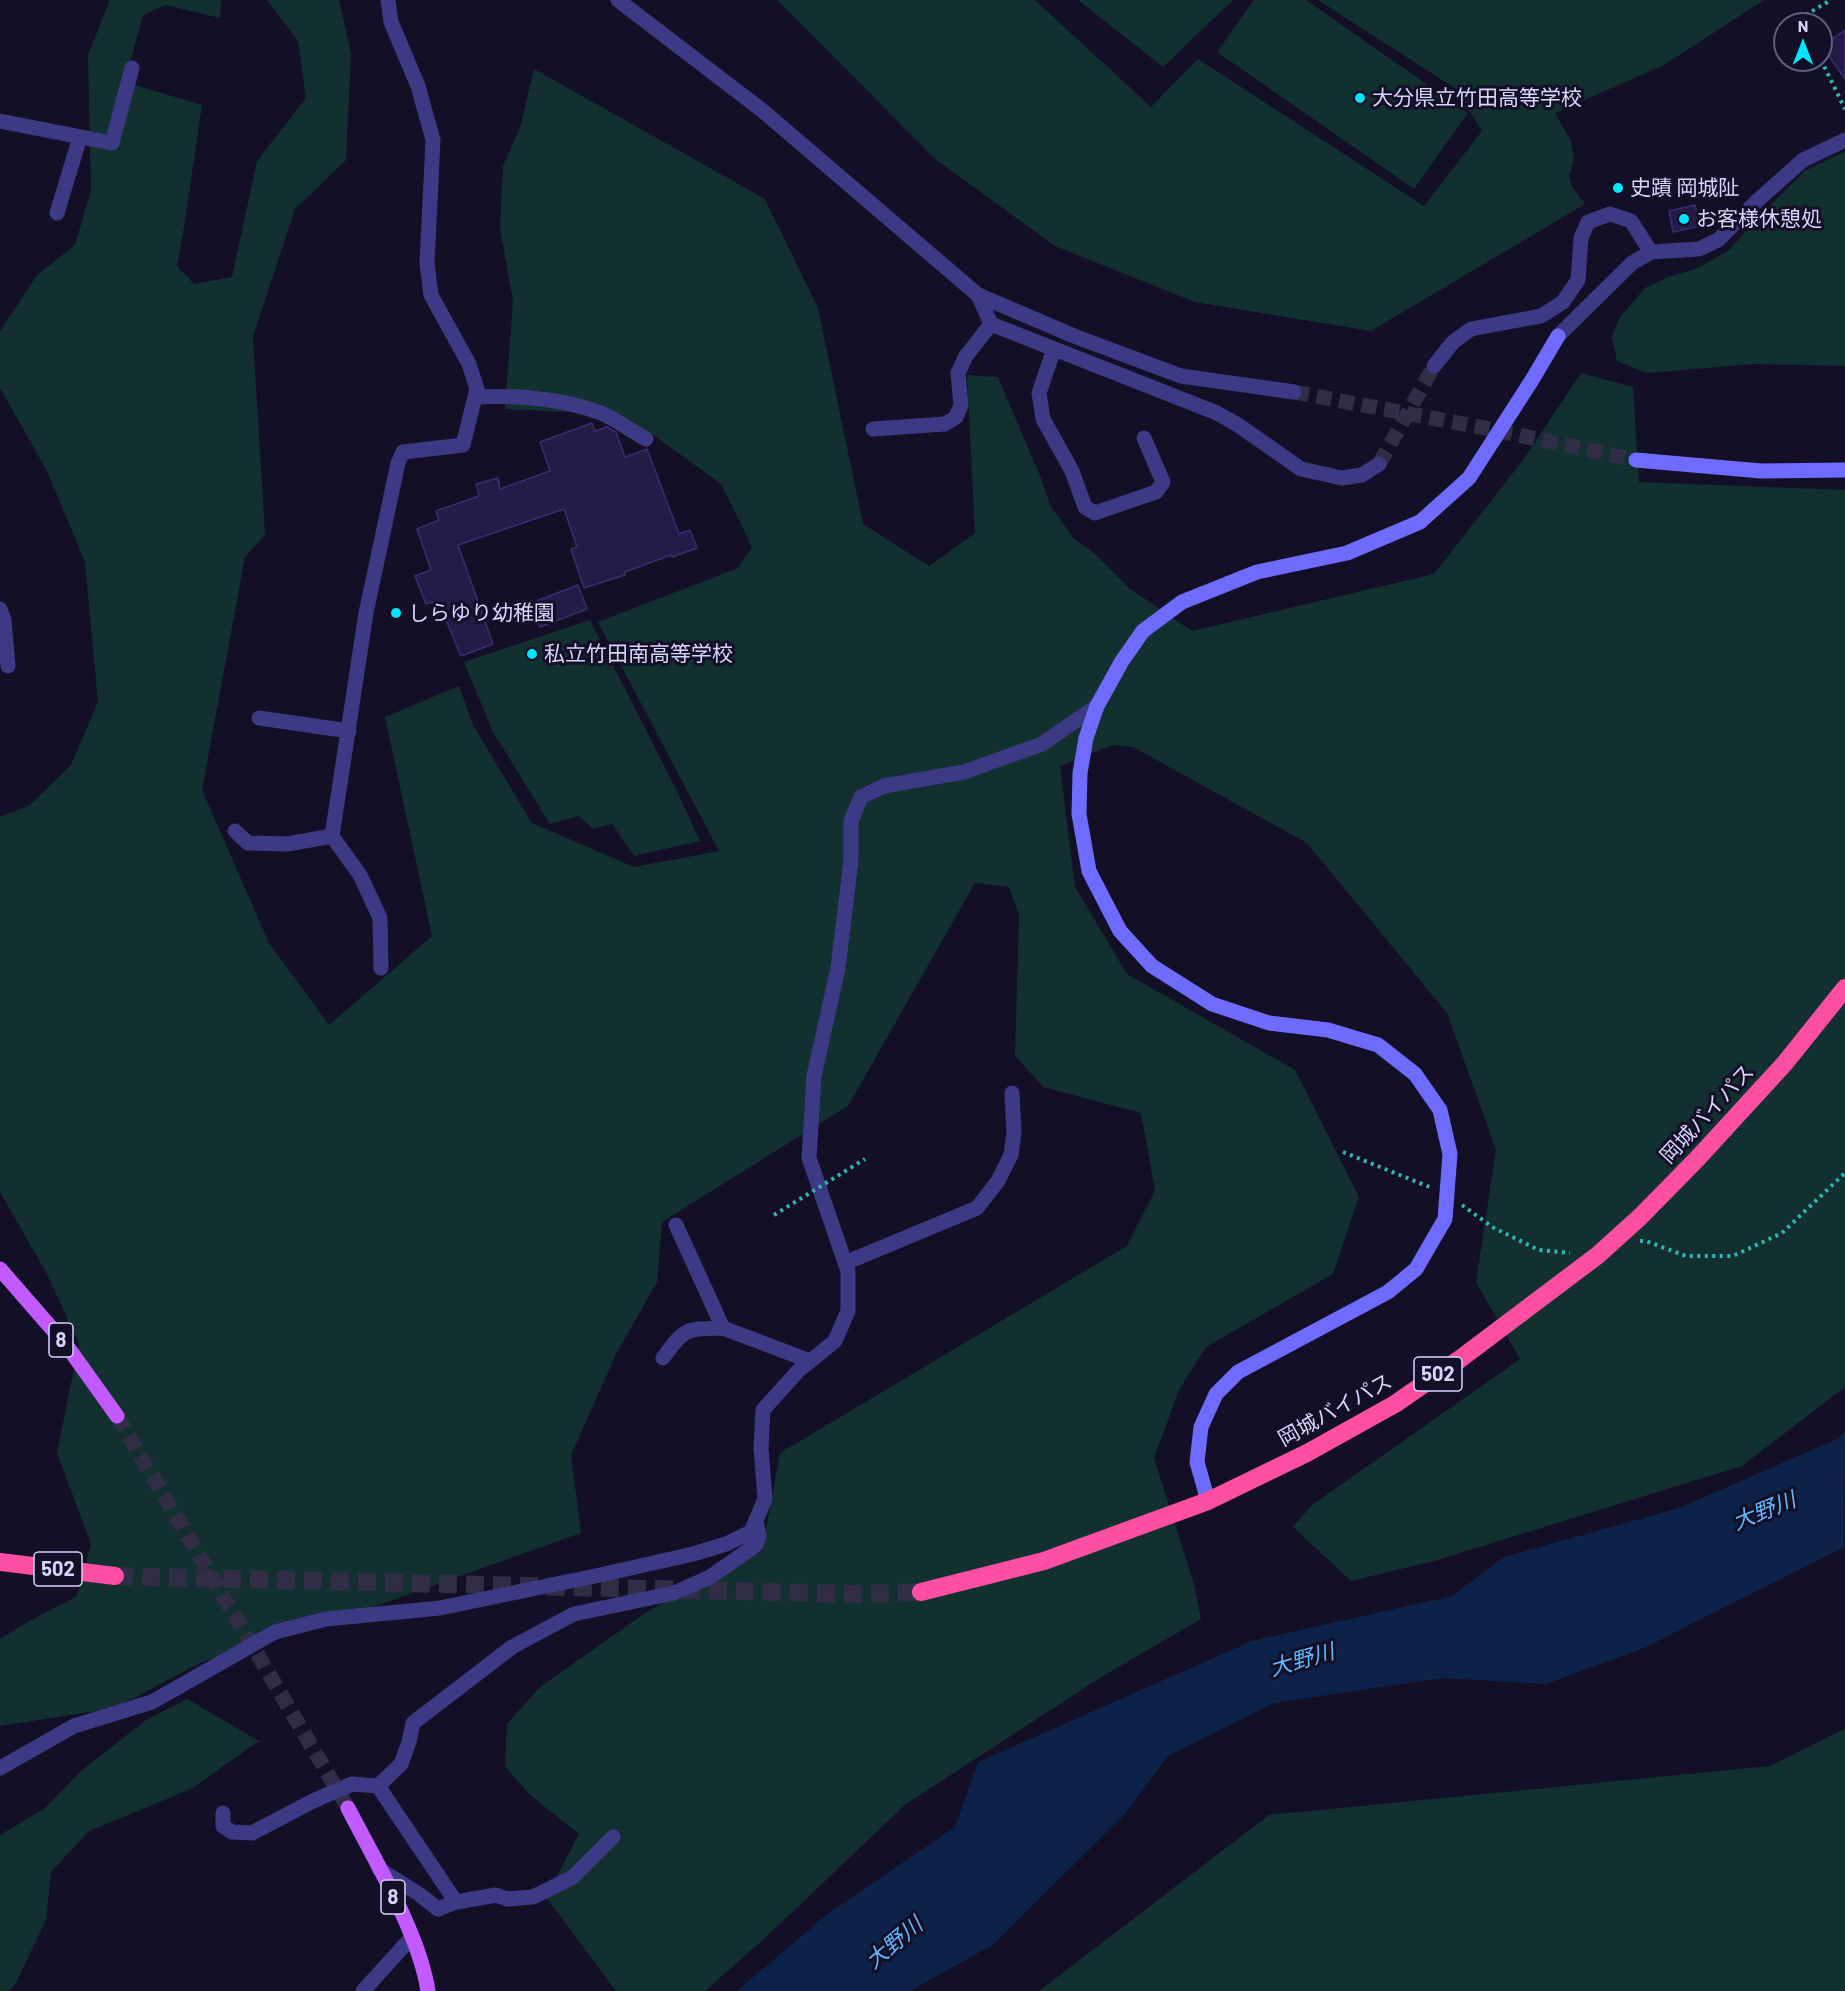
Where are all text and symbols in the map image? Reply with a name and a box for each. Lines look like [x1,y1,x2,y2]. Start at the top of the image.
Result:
north arrow [1773,12,1833,72]
text: N [1798,16,1808,35]
place label: 大分県立竹田高等学校 [1372,85,1582,111]
marker: 大分県立竹田高等学校 [1353,91,1367,105]
place label: 史蹟 岡城阯 [1630,175,1739,201]
marker: 史蹟 岡城阯 [1611,181,1625,195]
place label: お客様休憩処 [1696,206,1822,232]
marker: お客様休憩処 [1677,212,1691,226]
place label: しらゆり幼稚園 [408,600,555,626]
marker: しらゆり幼稚園 [389,606,403,620]
place label: 私立竹田南高等学校 [544,641,733,667]
marker: 私立竹田南高等学校 [525,647,539,661]
street label: 岡城バイパス [1655,1059,1759,1169]
road number: 8 [49,1323,73,1357]
road number: 502 [1414,1357,1462,1391]
street label: 岡城バイパス [1274,1368,1396,1452]
water label: 大野川 [1728,1486,1800,1536]
road number: 502 [34,1552,82,1586]
water label: 大野川 [1267,1638,1337,1682]
road number: 8 [381,1880,405,1914]
water label: 大野川 [860,1912,928,1974]

